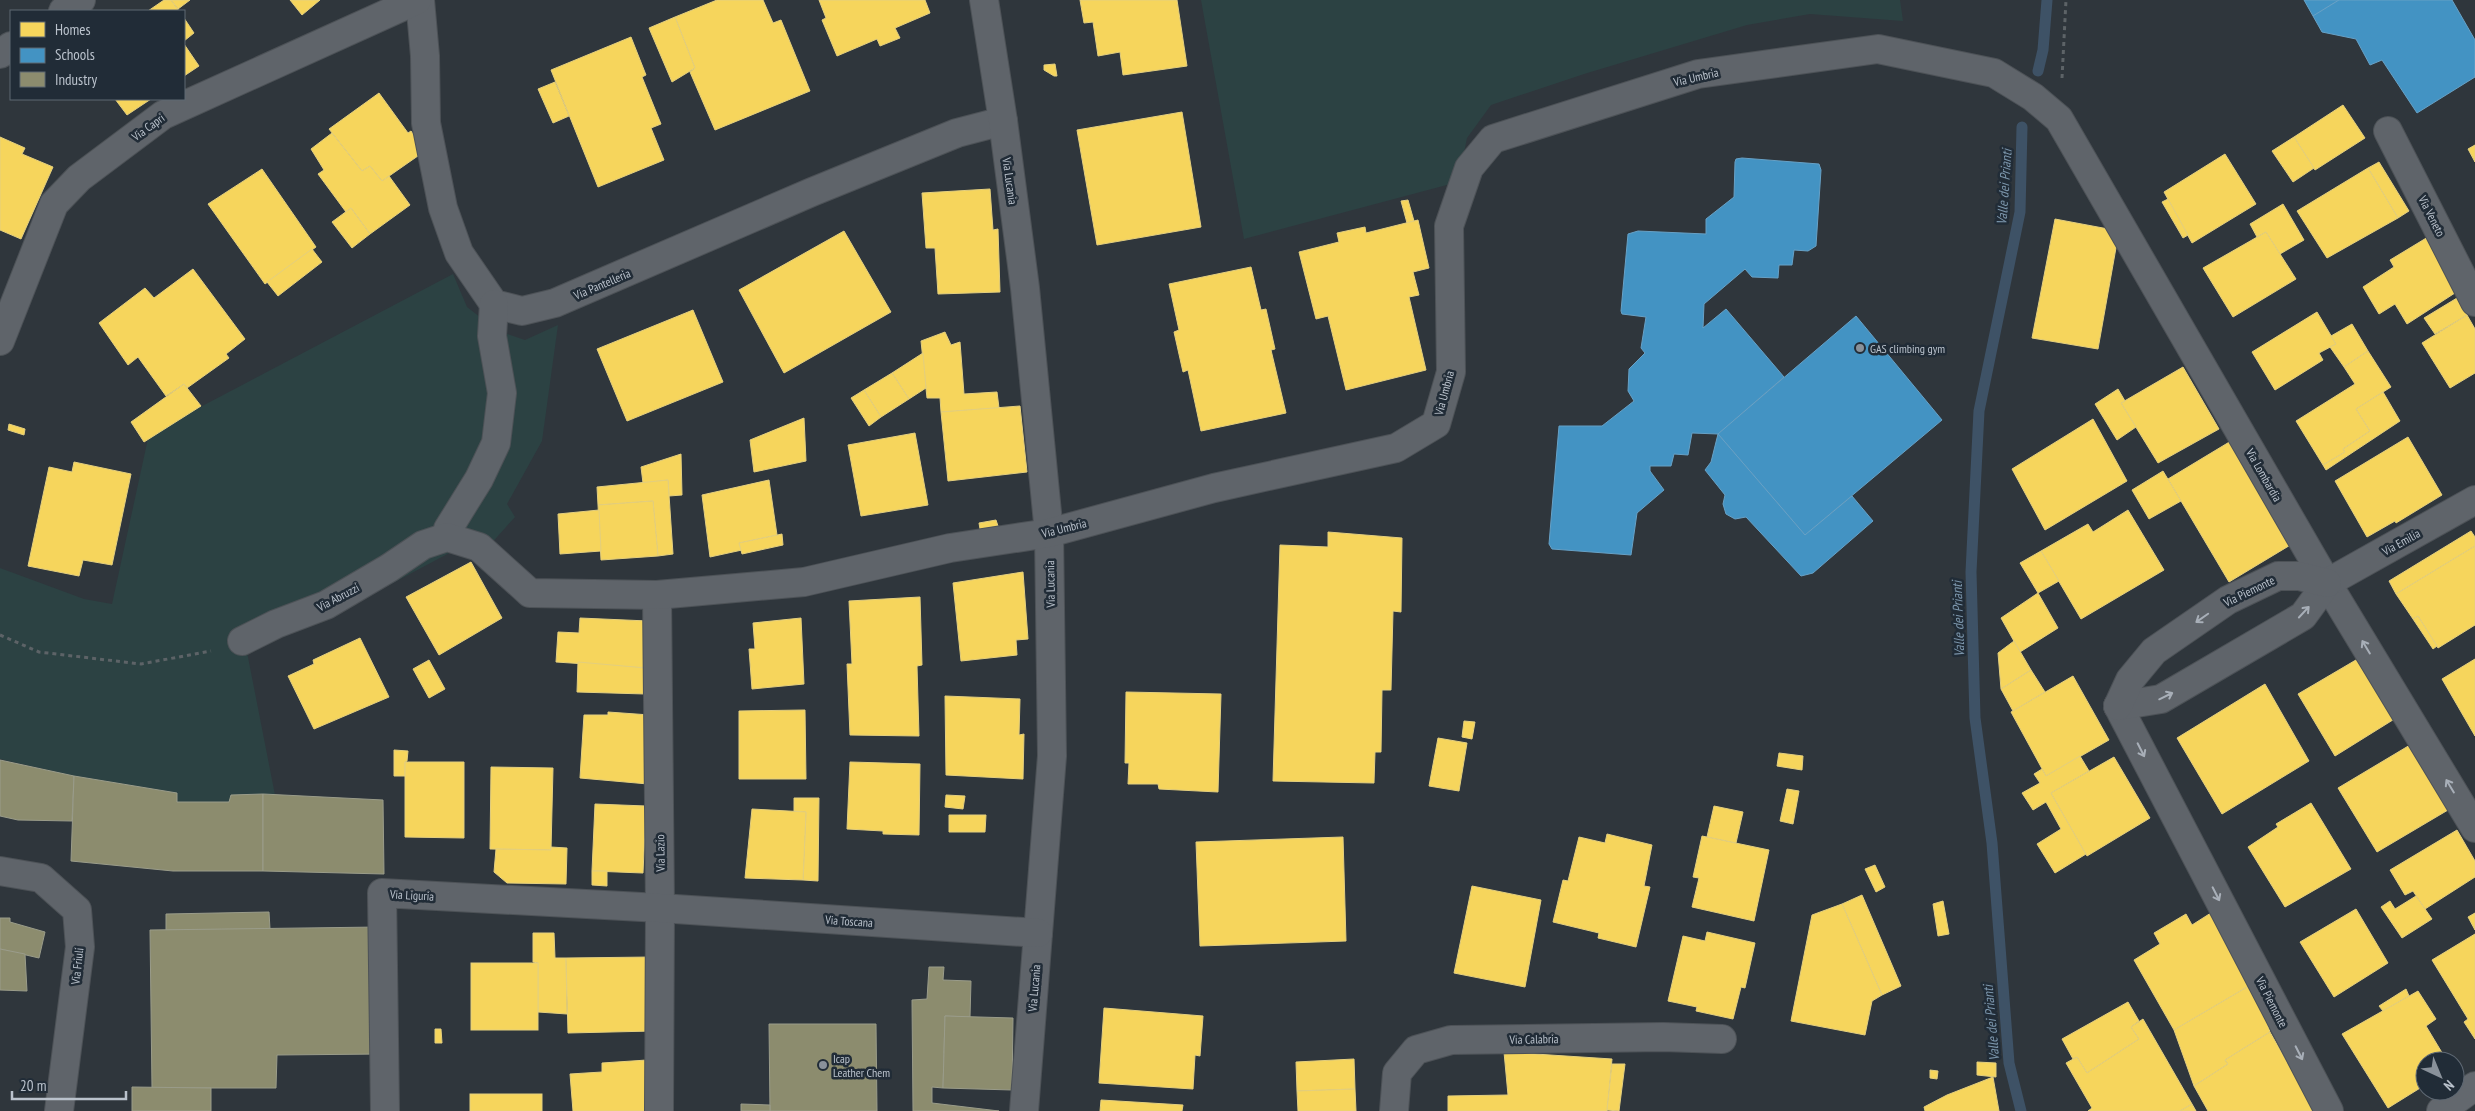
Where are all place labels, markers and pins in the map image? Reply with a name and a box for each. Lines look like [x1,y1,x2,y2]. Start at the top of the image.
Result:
place label: GAS climbing gym [1870,341,1945,356]
marker: GAS climbing gym [1854,342,1866,354]
place label: Icap Leather Chem [833,1051,890,1080]
marker: Icap Leather Chem [817,1059,829,1071]

